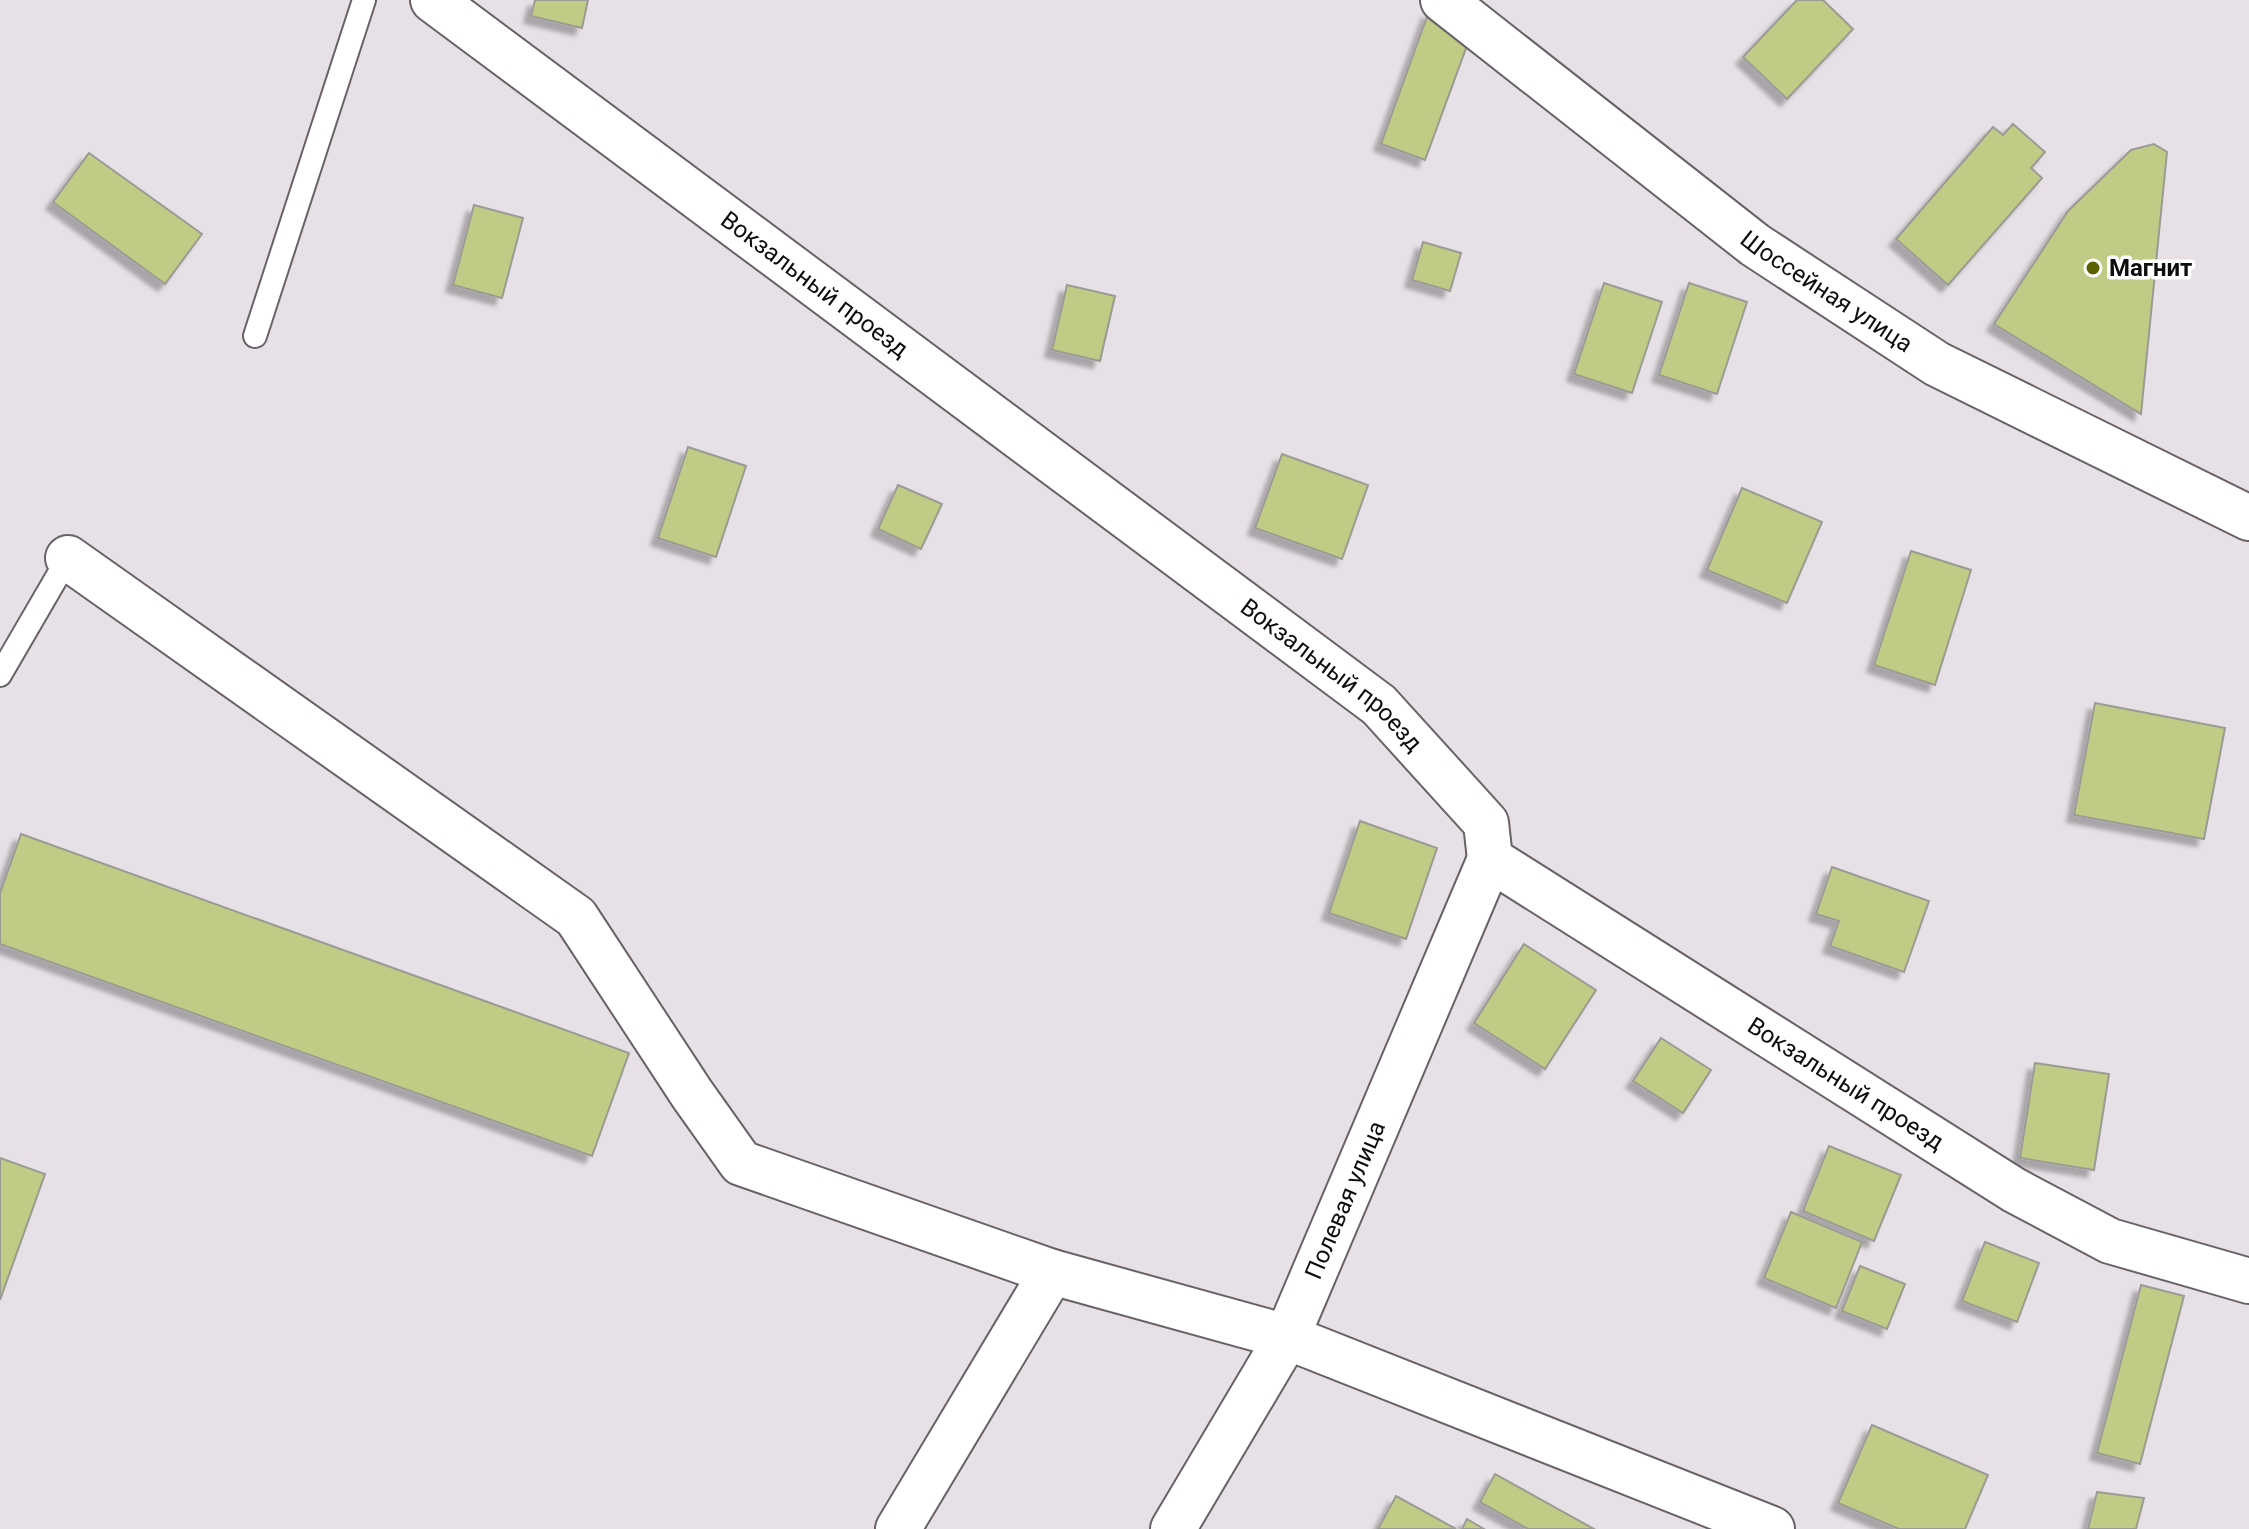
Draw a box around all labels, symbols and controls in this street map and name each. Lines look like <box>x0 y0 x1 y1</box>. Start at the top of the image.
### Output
street label: Вокзальный проезд <box>715 206 914 363</box>
street label: Шоссейная улица <box>1735 225 1918 358</box>
place label: Магнит <box>2109 254 2192 282</box>
marker: Магнит <box>2084 259 2102 277</box>
street label: Вокзальный проезд <box>1235 593 1428 757</box>
street label: Вокзальный проезд <box>1742 1011 1949 1156</box>
street label: Полевая улица <box>1299 1117 1391 1283</box>

